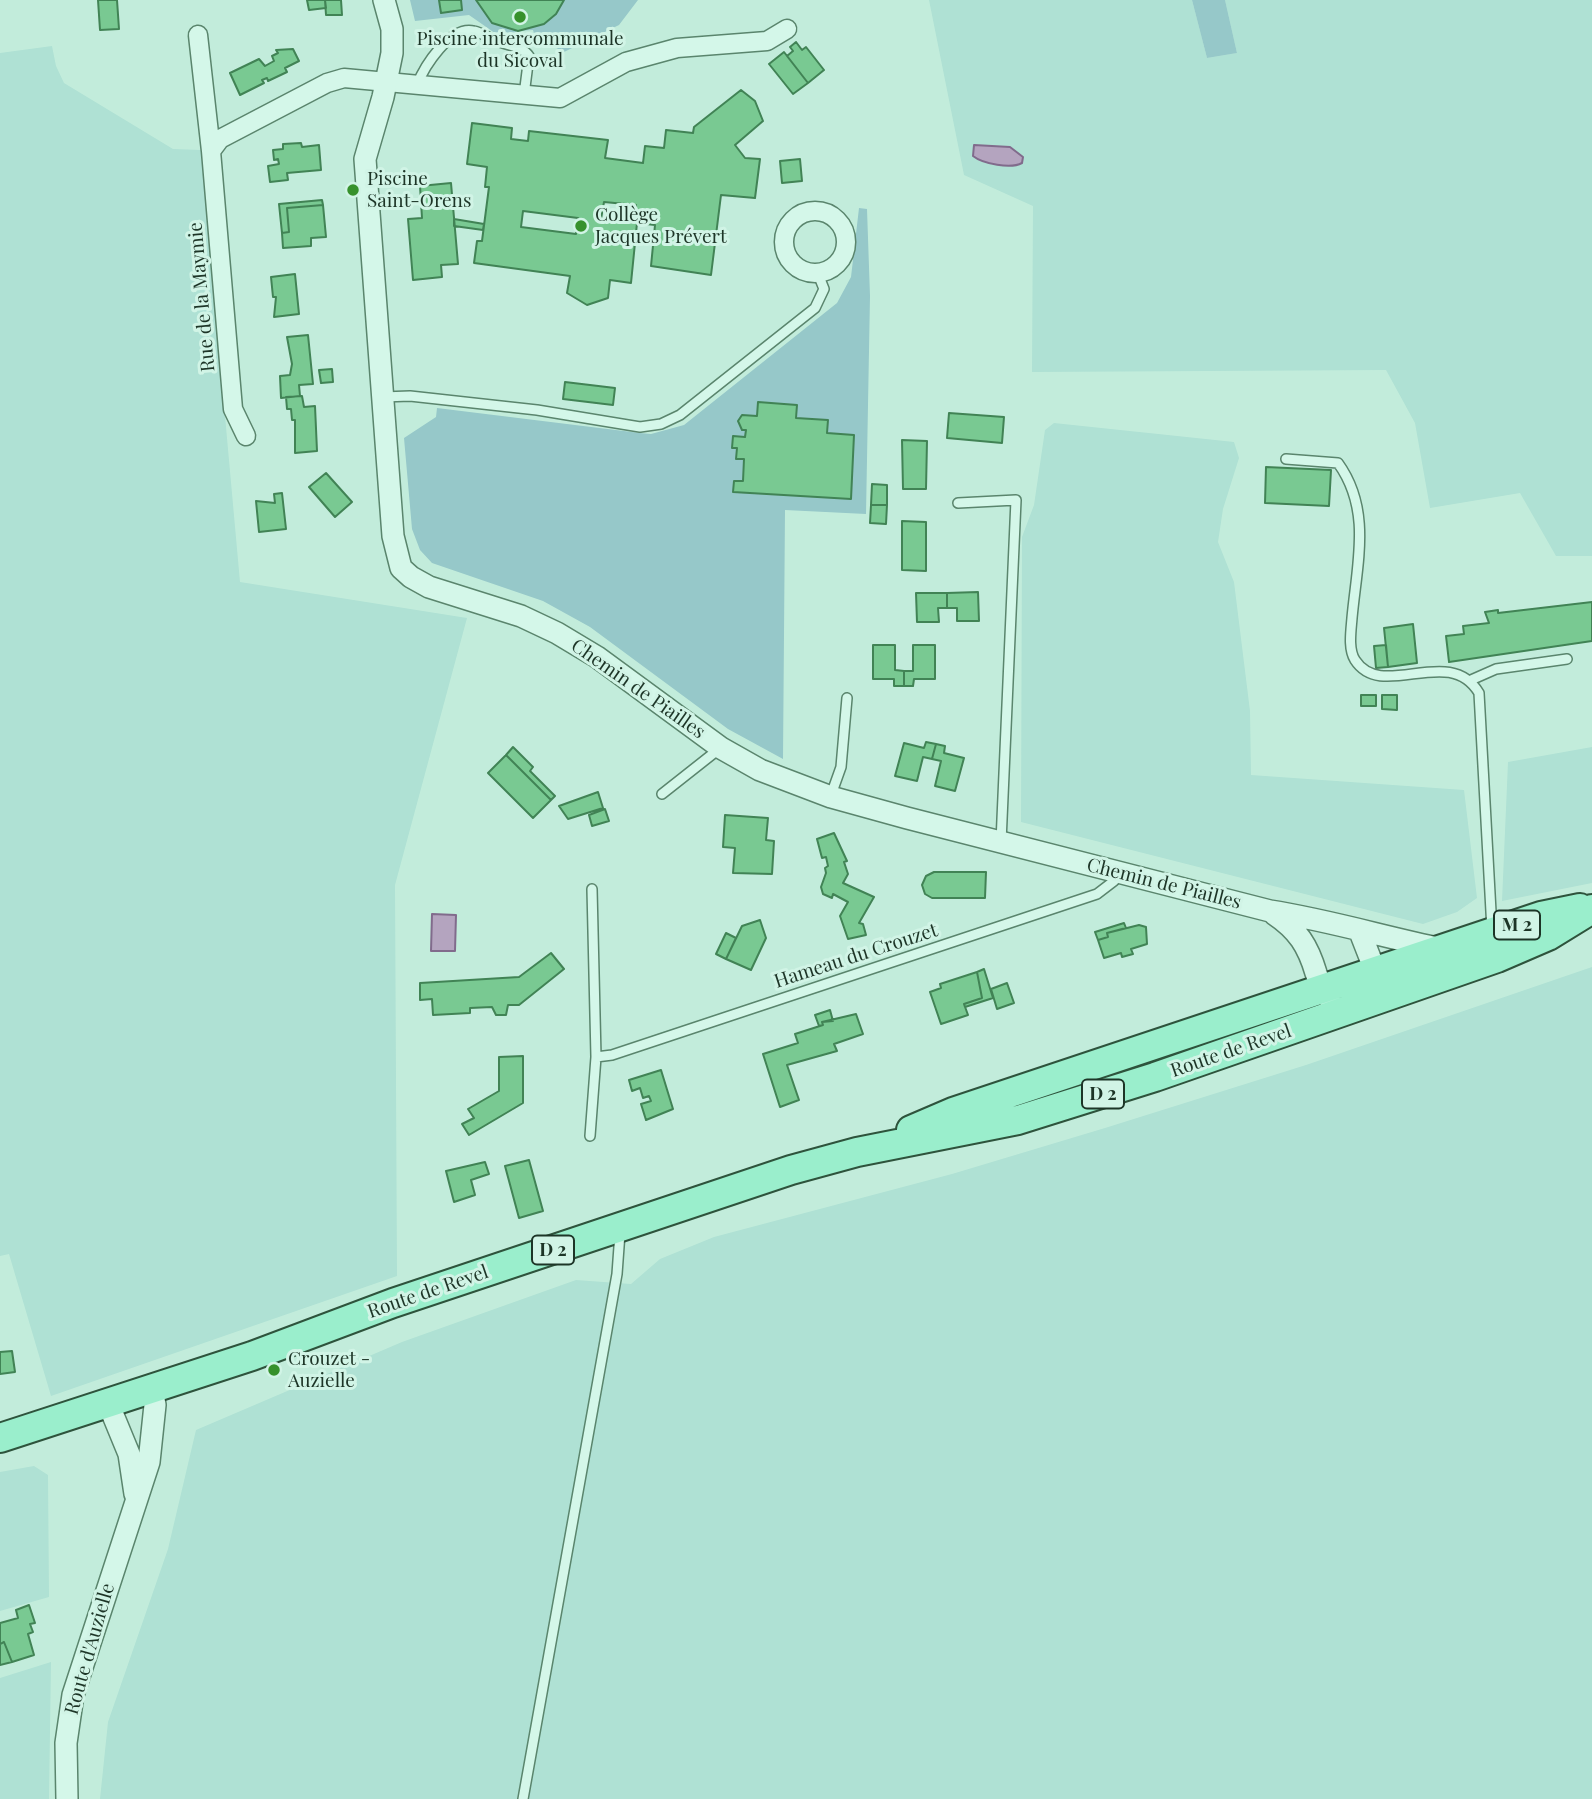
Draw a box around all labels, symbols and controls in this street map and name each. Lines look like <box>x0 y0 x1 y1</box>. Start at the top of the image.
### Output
marker: Piscine intercommunale du Sicoval <box>512 9 528 25</box>
place label: Piscine intercommunale du Sicoval <box>416 28 624 72</box>
place label: Piscine Saint-Orens <box>367 168 471 212</box>
marker: Piscine Saint-Orens <box>345 182 361 198</box>
place label: Collège Jacques Prévert <box>595 204 727 248</box>
marker: Collège Jacques Prévert <box>573 218 589 234</box>
street label: Rue de la Maymie <box>184 221 220 373</box>
street label: Chemin de Piailles <box>567 634 709 744</box>
street label: Chemin de Piailles <box>1084 854 1244 914</box>
road number: M 2 <box>1494 910 1540 940</box>
street label: Hameau du Crouzet <box>772 919 940 993</box>
street label: Route de Revel <box>1168 1020 1294 1082</box>
road number: D 2 <box>1082 1079 1124 1108</box>
road number: D 2 <box>532 1236 574 1265</box>
street label: Route de Revel <box>365 1261 491 1323</box>
place label: Crouzet - Auzielle <box>288 1348 370 1392</box>
marker: Crouzet - Auzielle <box>266 1362 282 1378</box>
street label: Route d'Auzielle <box>60 1581 120 1717</box>

